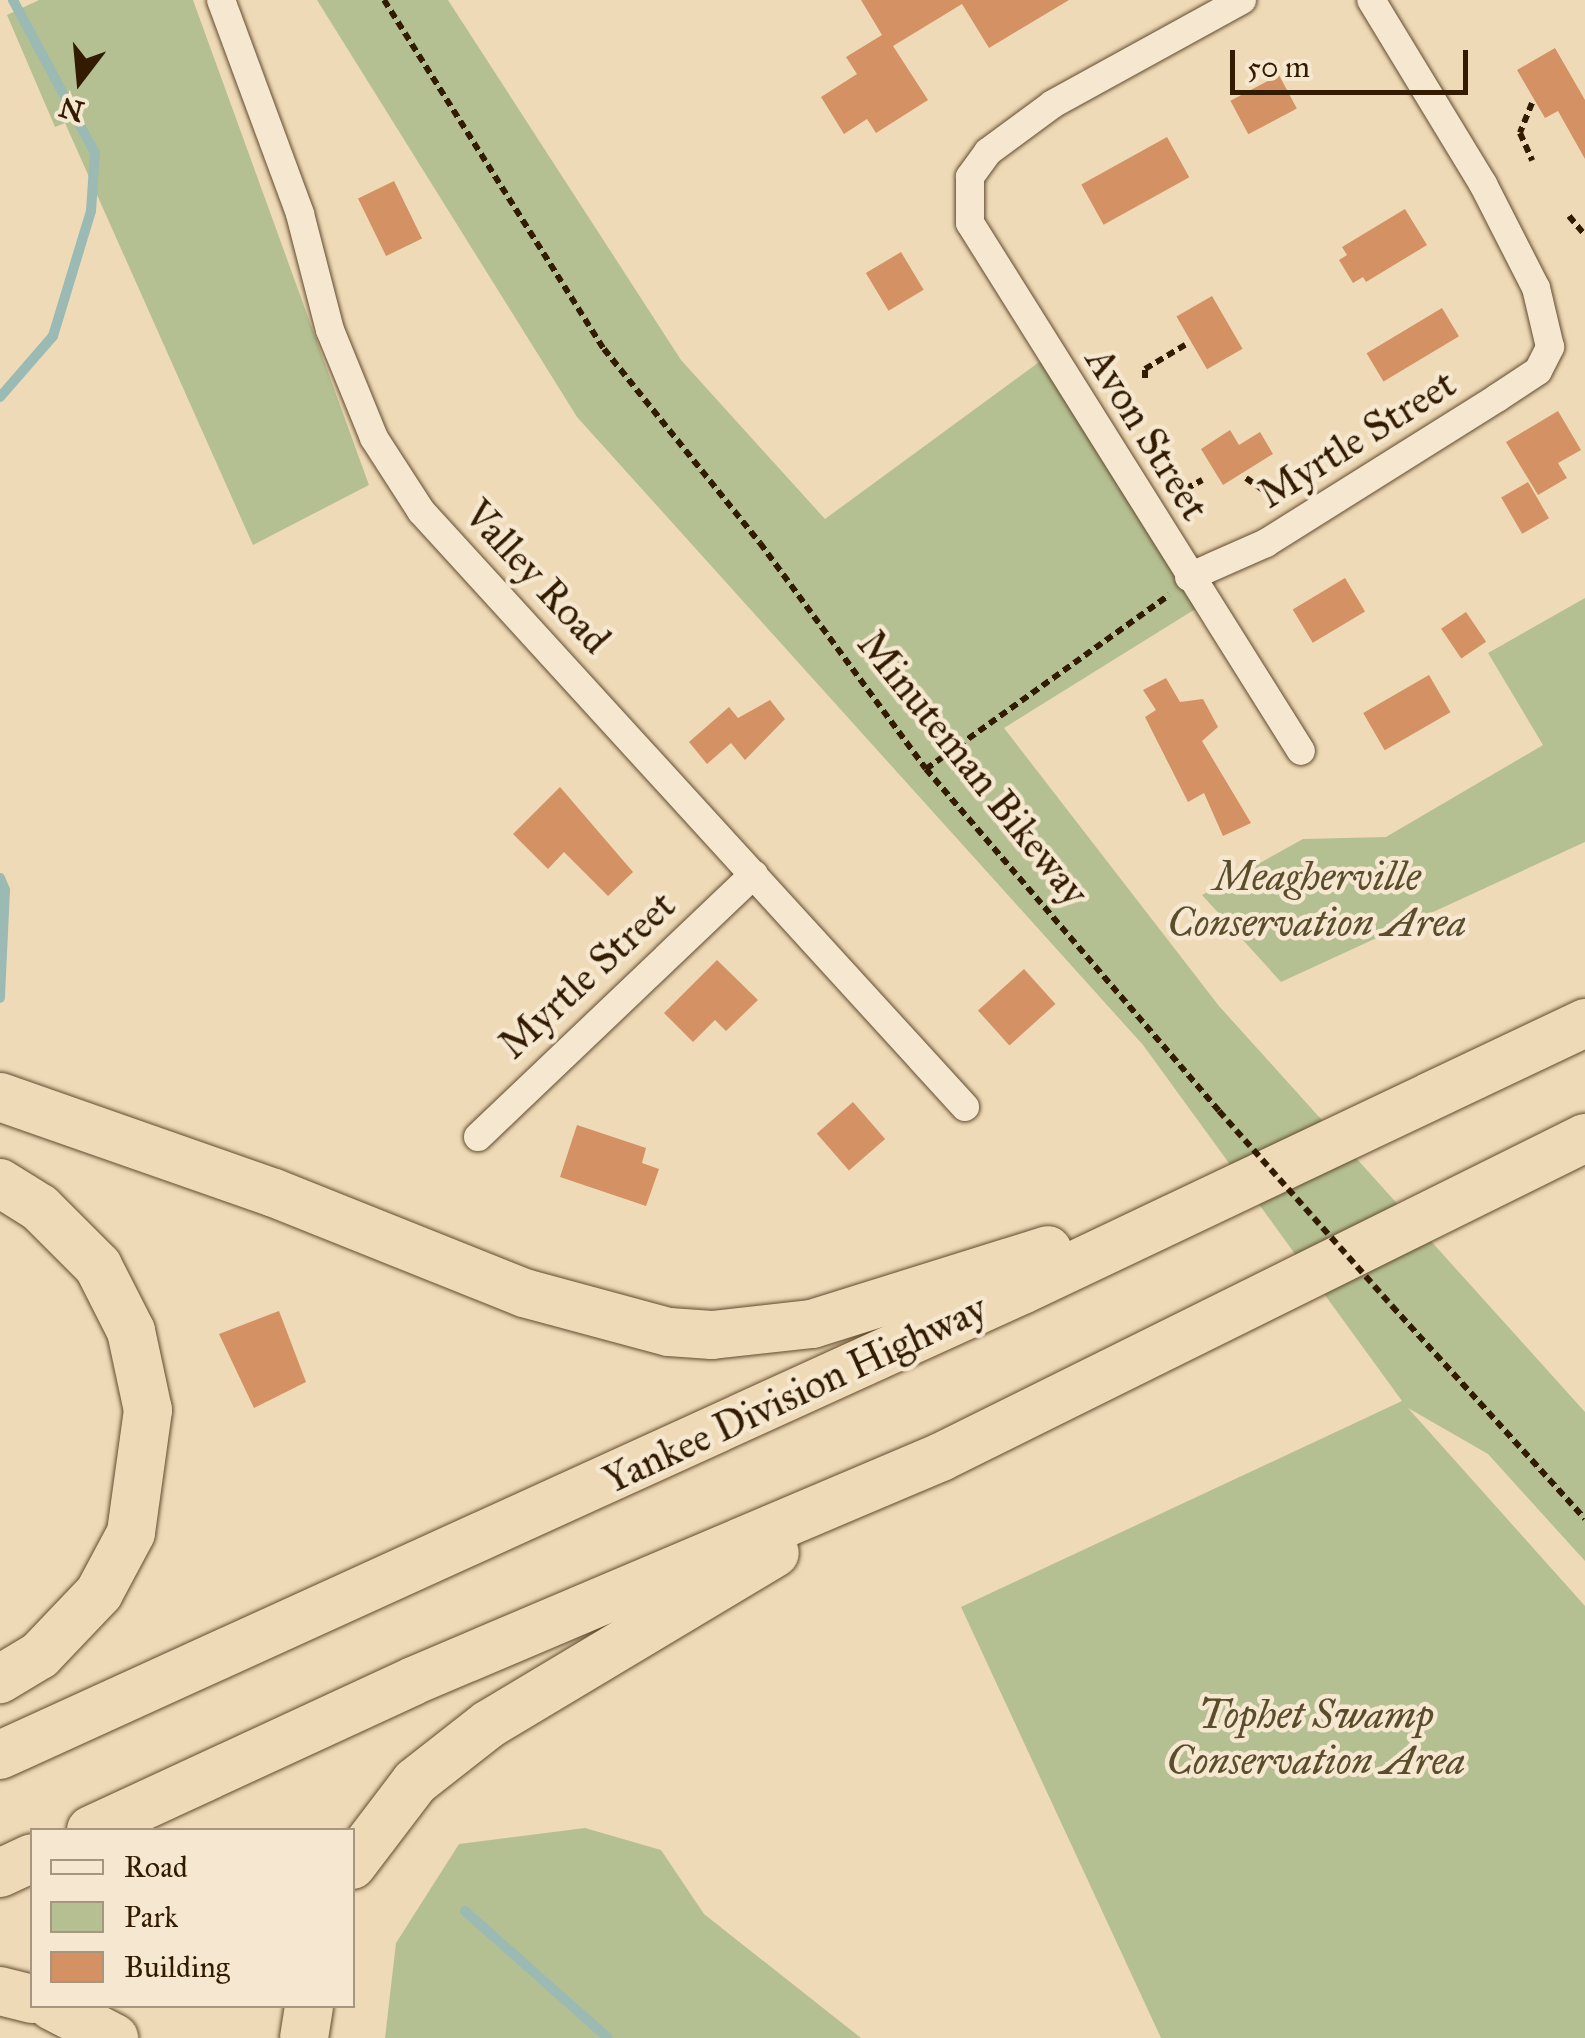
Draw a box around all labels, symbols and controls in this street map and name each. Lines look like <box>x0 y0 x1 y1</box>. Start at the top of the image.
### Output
north arrow <box>30 30 130 130</box>
scale bar <box>1235 30 1472 92</box>
text: 50 m <box>1247 49 1310 85</box>
text: N <box>55 89 88 129</box>
street label: Avon Street <box>1075 339 1219 529</box>
street label: Myrtle Street <box>1250 359 1464 519</box>
street label: Valley Road <box>454 490 620 664</box>
street label: Minuteman Bikeway <box>847 621 1099 915</box>
park label: Meagherville Conservation Area <box>1168 853 1466 947</box>
street label: Myrtle Street <box>489 881 685 1069</box>
street label: Yankee Division Highway <box>596 1284 994 1504</box>
park label: Tophet Swamp Conservation Area <box>1167 1691 1465 1785</box>
legend <box>30 1828 355 2008</box>
text: Road <box>124 1849 188 1885</box>
text: Park <box>124 1899 178 1935</box>
text: Building <box>124 1949 230 1985</box>

